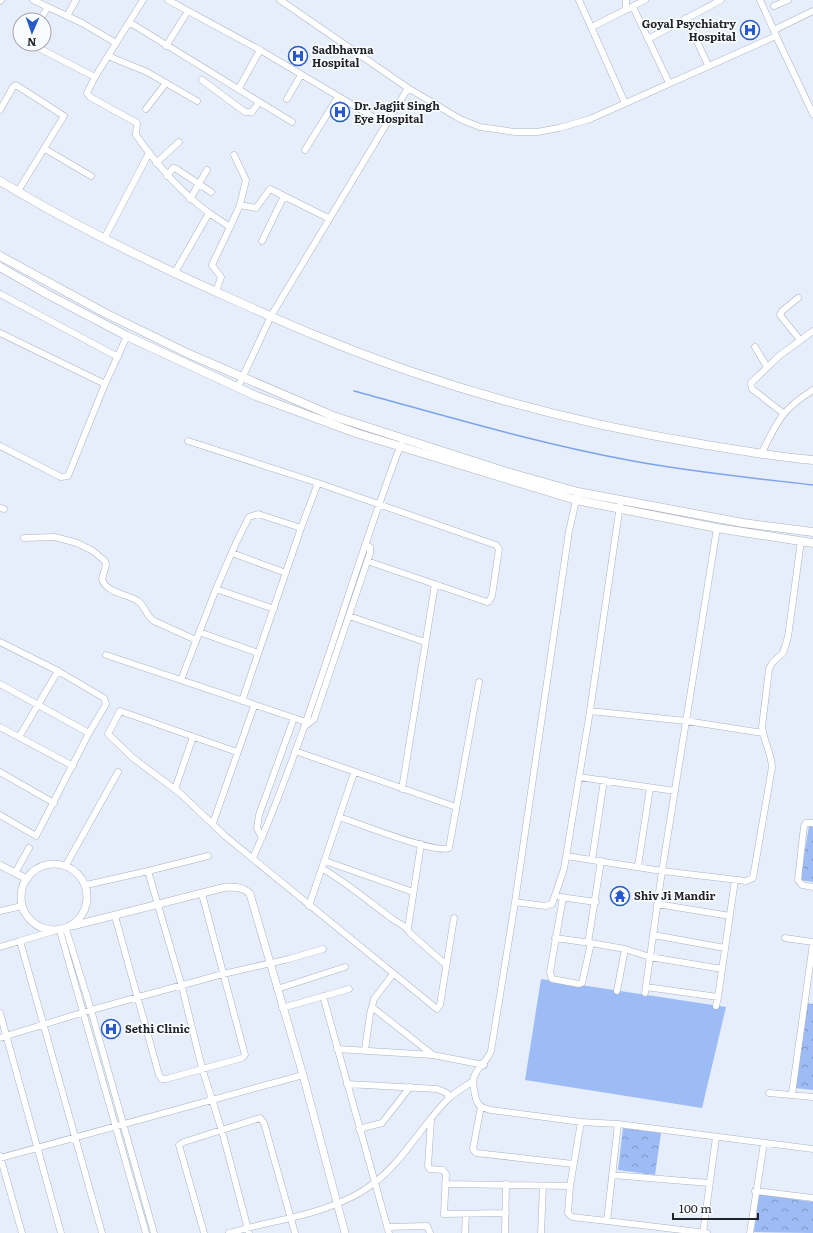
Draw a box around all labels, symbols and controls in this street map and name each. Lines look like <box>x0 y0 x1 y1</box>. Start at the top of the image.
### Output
north arrow <box>12 12 52 52</box>
place label: Goyal Psychiatry Hospital <box>642 15 736 44</box>
hospital icon: Goyal Psychiatry Hospital <box>739 19 761 41</box>
text: N <box>27 35 37 51</box>
place label: Sadbhavna Hospital <box>312 41 374 70</box>
hospital icon: Sadbhavna Hospital <box>287 45 309 67</box>
place label: Dr. Jagjit Singh Eye Hospital <box>354 97 440 126</box>
hospital icon: Dr. Jagjit Singh Eye Hospital <box>329 101 351 123</box>
temple icon: Shiv Ji Mandir <box>609 885 631 907</box>
place label: Shiv Ji Mandir <box>634 887 715 903</box>
hospital icon: Sethi Clinic <box>100 1018 122 1040</box>
place label: Sethi Clinic <box>125 1020 190 1036</box>
scale bar <box>673 1195 758 1221</box>
text: 100 m <box>679 1199 712 1217</box>

